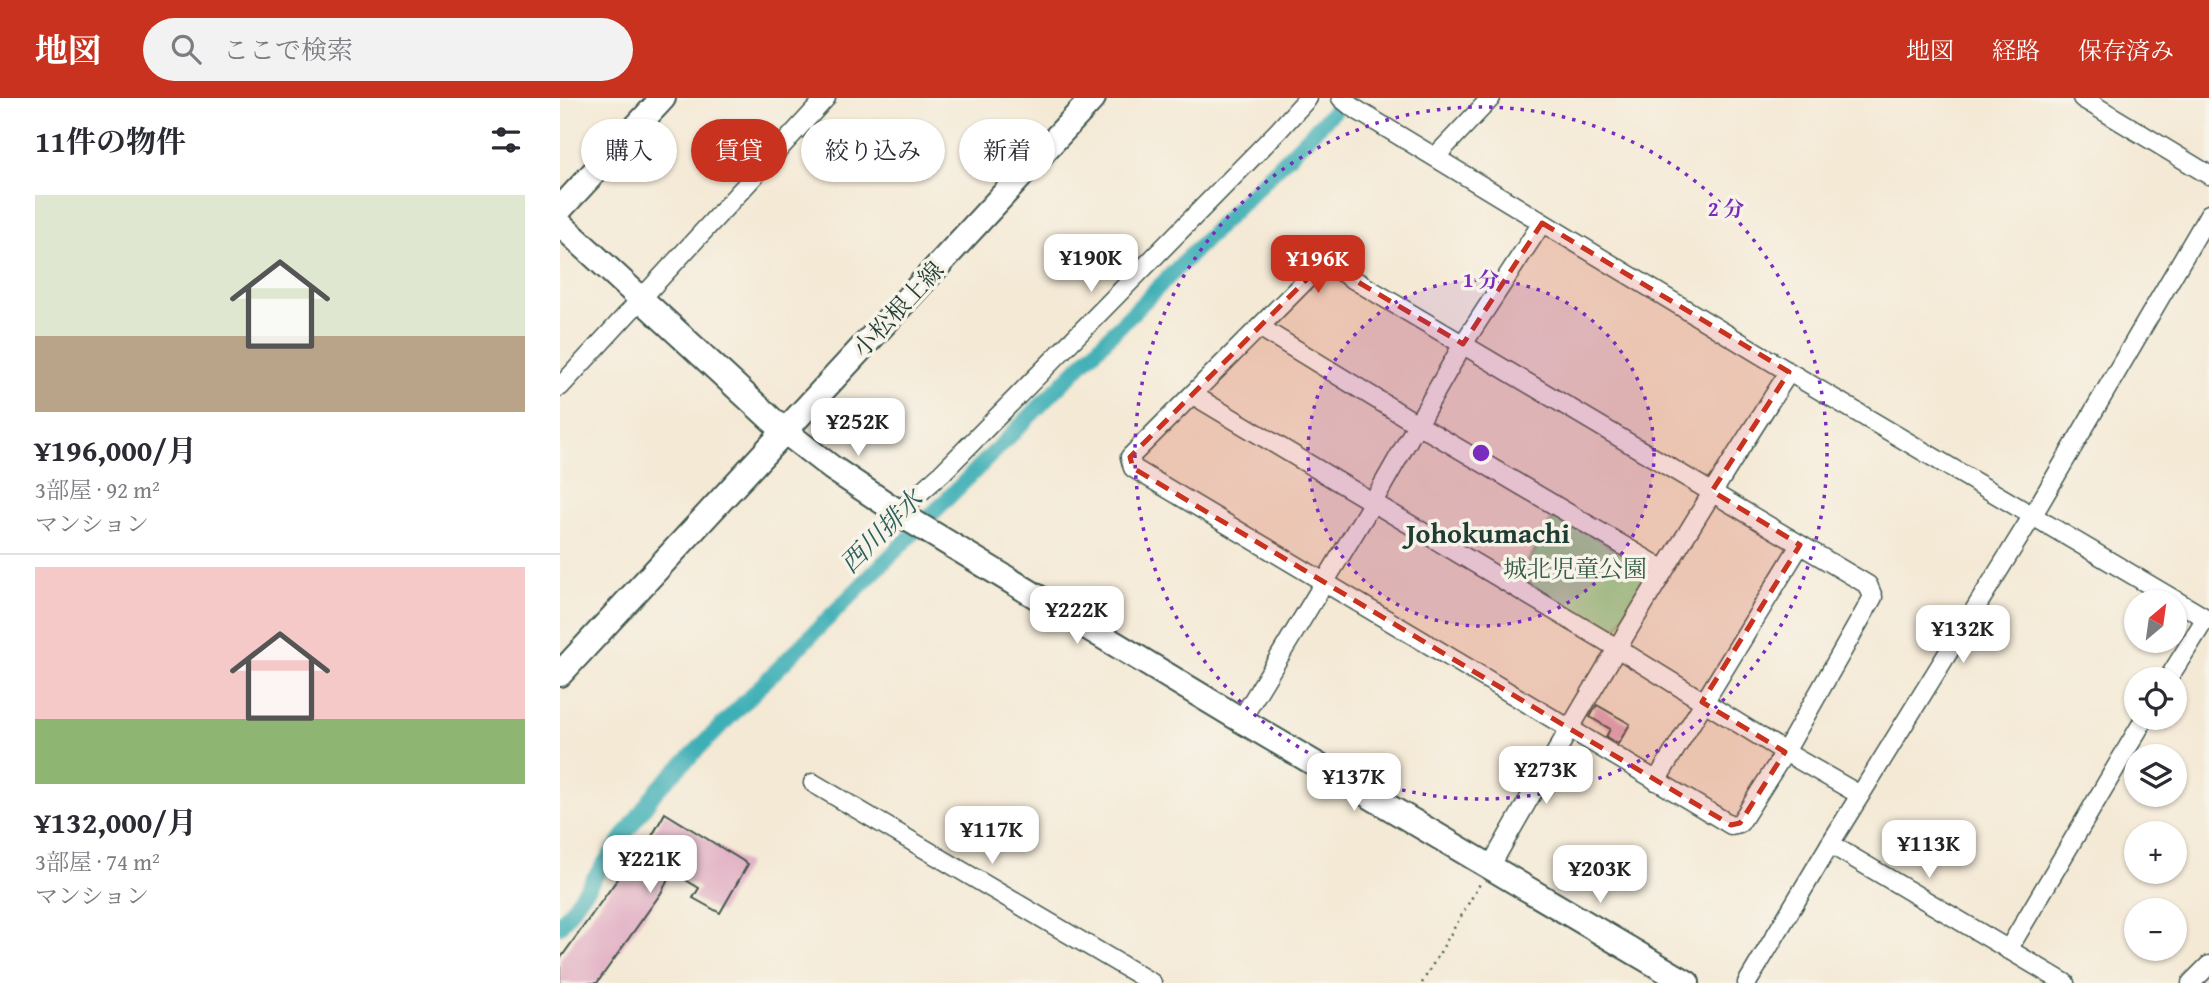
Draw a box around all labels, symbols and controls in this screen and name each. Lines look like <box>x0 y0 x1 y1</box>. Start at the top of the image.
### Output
search box <box>143 18 633 81</box>
text: 地図 <box>35 26 101 74</box>
icon: search <box>167 30 205 68</box>
text: ここで検索 <box>223 30 353 69</box>
text: 地図 <box>1906 33 1954 68</box>
text: 経路 <box>1992 33 2040 68</box>
text: 保存済み <box>2078 33 2174 68</box>
text: 11件の物件 <box>35 119 186 163</box>
chip: 購入 <box>581 119 677 182</box>
chip: 賃貸 <box>691 119 787 182</box>
chip: 絞り込み <box>801 119 945 182</box>
chip: 新着 <box>959 119 1055 182</box>
icon: filters <box>487 121 525 159</box>
text: 2 分 <box>1708 193 1744 224</box>
pin: ¥190K <box>1042 234 1140 294</box>
pin: ¥196K <box>1269 236 1367 295</box>
text: ¥190K <box>1060 240 1122 273</box>
icon: home <box>217 241 343 367</box>
text: ¥196K <box>1287 241 1349 274</box>
street label: 小松根上線 <box>844 253 952 365</box>
text: 1 分 <box>1463 264 1499 295</box>
pin: ¥252K <box>809 398 907 458</box>
text: ¥252K <box>827 404 889 437</box>
text: ¥196,000/月 <box>35 428 197 472</box>
centre of rings <box>1469 441 1493 465</box>
text: 3部屋 · 92 m² <box>35 473 160 506</box>
water label: 西川排水 <box>830 478 934 582</box>
text: マンション <box>35 507 149 540</box>
district label: Johokumachi <box>1402 512 1570 553</box>
park label: 城北児童公園 <box>1503 551 1647 586</box>
pin: ¥222K <box>1028 587 1126 646</box>
north arrow <box>2124 590 2188 653</box>
map controls <box>2124 590 2187 961</box>
text: ¥222K <box>1046 592 1108 625</box>
pin: ¥132K <box>1914 606 2012 665</box>
text: ¥132K <box>1932 611 1994 644</box>
icon: home <box>217 613 343 739</box>
button: locate <box>2124 667 2187 730</box>
button: layers <box>2124 744 2187 807</box>
pin: ¥273K <box>1497 746 1595 806</box>
text: ¥273K <box>1515 752 1577 785</box>
pin: ¥137K <box>1305 754 1403 813</box>
text: ¥137K <box>1323 759 1385 792</box>
text: ¥132,000/月 <box>35 800 197 844</box>
pin: ¥117K <box>943 806 1041 866</box>
text: ¥117K <box>961 812 1023 845</box>
pin: ¥113K <box>1880 820 1978 880</box>
button: + <box>2124 821 2187 884</box>
text: ¥113K <box>1898 826 1960 859</box>
pin: ¥221K <box>601 836 699 895</box>
text: ¥221K <box>619 841 681 874</box>
text: 3部屋 · 74 m² <box>35 845 160 878</box>
pin: ¥203K <box>1551 846 1649 905</box>
text: ¥203K <box>1569 851 1631 884</box>
text: マンション <box>35 879 149 912</box>
button: − <box>2124 898 2187 961</box>

